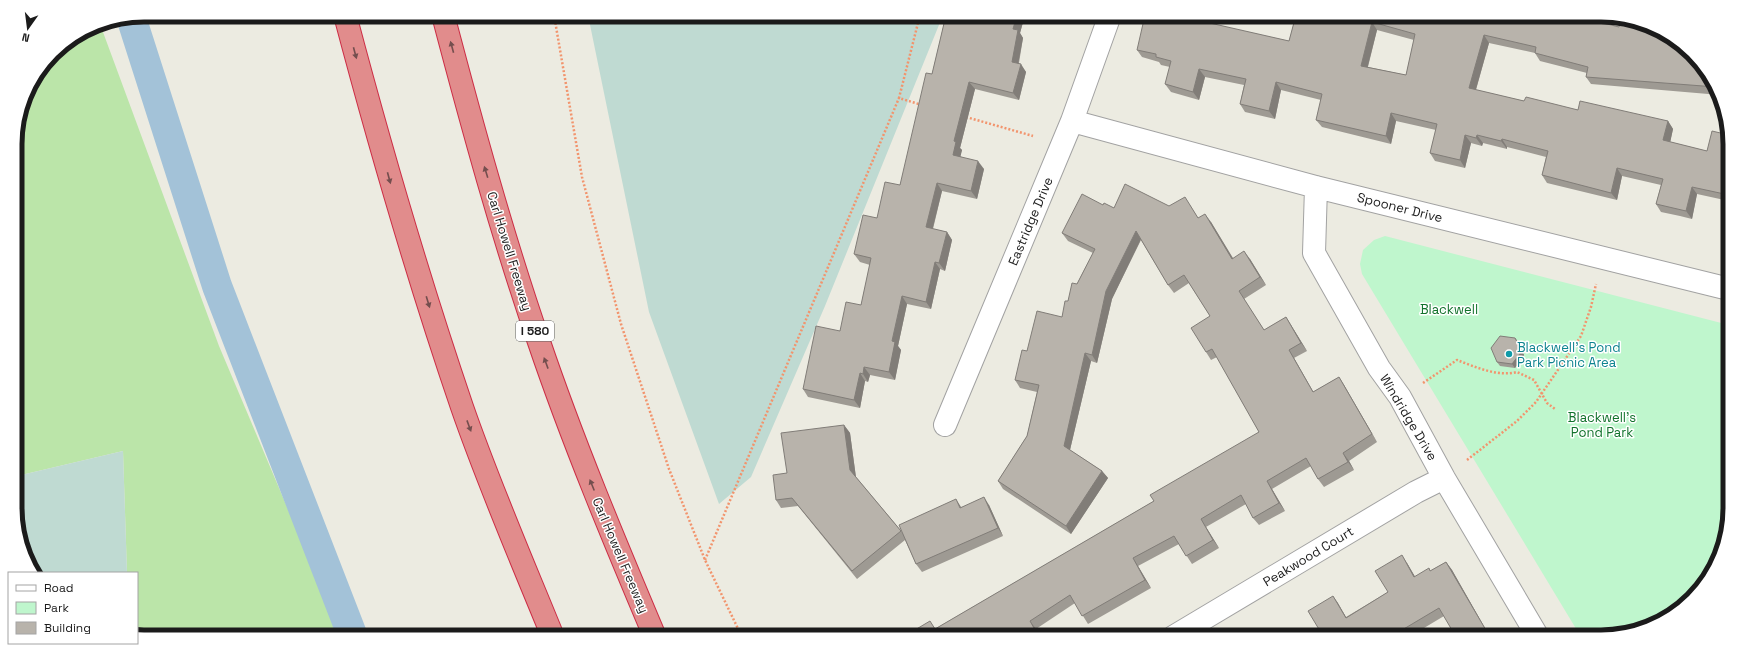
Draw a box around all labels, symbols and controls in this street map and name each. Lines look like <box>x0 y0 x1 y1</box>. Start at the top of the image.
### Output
north arrow <box>8 8 48 48</box>
text: N <box>20 30 31 45</box>
one-way arrow <box>448 41 454 53</box>
one-way arrow <box>352 47 358 59</box>
one-way arrow <box>483 166 489 178</box>
one-way arrow <box>387 172 393 184</box>
street label: Eastridge Drive <box>1004 174 1057 268</box>
street label: Carl Howell Freeway <box>483 189 536 313</box>
street label: Spooner Drive <box>1355 189 1444 226</box>
one-way arrow <box>425 297 431 309</box>
park label: Blackwell <box>1420 301 1478 318</box>
road number: I 580 <box>516 321 554 341</box>
place label: Blackwell's Pond Park Picnic Area <box>1517 339 1621 371</box>
marker: Blackwell's Pond Park Picnic Area <box>1504 349 1514 359</box>
one-way arrow <box>543 356 549 368</box>
street label: Windridge Drive <box>1376 371 1441 464</box>
park label: Blackwell's Pond Park <box>1568 409 1636 441</box>
one-way arrow <box>466 420 472 432</box>
one-way arrow <box>588 478 594 490</box>
street label: Carl Howell Freeway <box>589 495 653 616</box>
street label: Peakwood Court <box>1260 523 1357 590</box>
legend <box>8 572 138 644</box>
text: Road <box>44 580 73 596</box>
text: Park <box>44 600 69 616</box>
text: Building <box>44 620 91 636</box>

